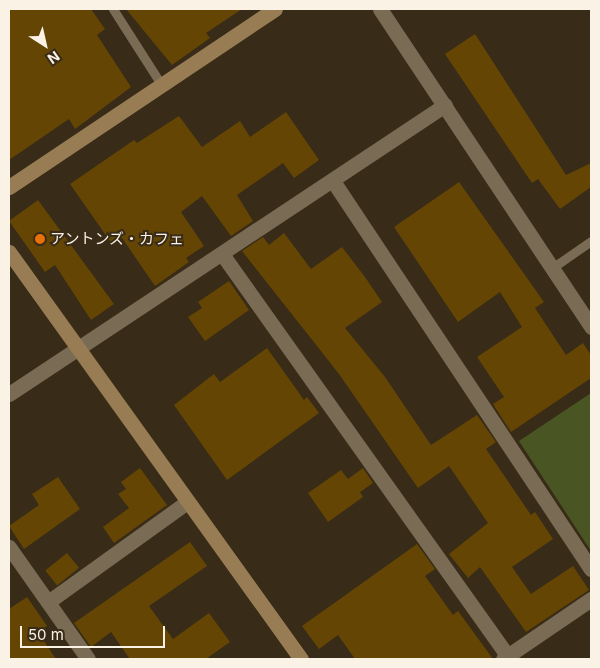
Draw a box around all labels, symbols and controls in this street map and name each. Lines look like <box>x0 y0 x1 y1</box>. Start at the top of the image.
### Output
north arrow <box>20 20 70 70</box>
text: N <box>45 48 63 68</box>
place label: アントンズ・カフェ <box>50 230 185 248</box>
marker: アントンズ・カフェ <box>34 233 46 245</box>
scale bar <box>22 616 168 648</box>
text: 50 m <box>28 625 64 644</box>

